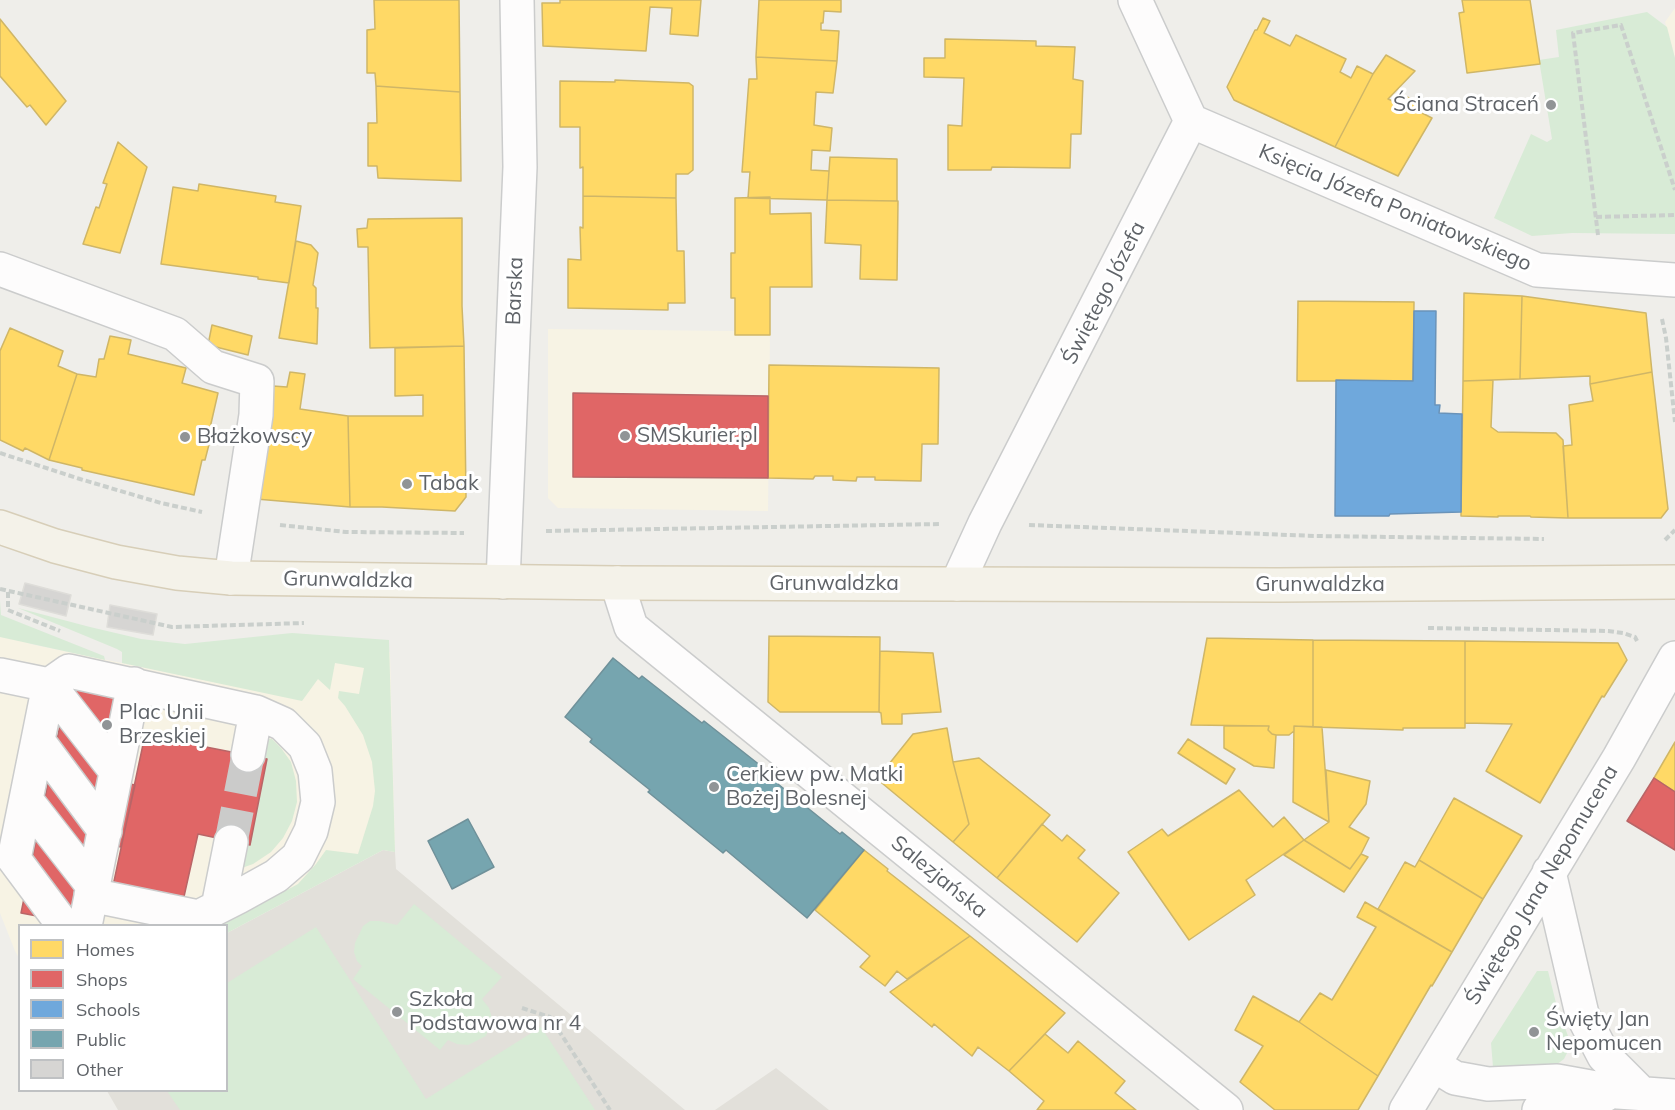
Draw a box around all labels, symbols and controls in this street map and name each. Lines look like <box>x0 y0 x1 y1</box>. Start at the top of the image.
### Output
place label: Ściana Straceń <box>1393 92 1539 118</box>
marker: Ściana Straceń <box>1544 98 1558 112</box>
street label: Księcia Józefa Poniatowskiego <box>1255 139 1535 277</box>
street label: Świętego Józefa <box>1057 217 1151 369</box>
street label: Barska <box>501 257 529 325</box>
place label: SMSkurier.pl <box>637 423 758 449</box>
place label: Błażkowscy <box>197 424 312 450</box>
marker: SMSkurier.pl <box>618 429 632 443</box>
marker: Błażkowscy <box>178 430 192 444</box>
place label: Tabak <box>419 471 479 497</box>
marker: Tabak <box>400 477 414 491</box>
street label: Grunwaldzka <box>283 566 413 594</box>
street label: Grunwaldzka <box>769 571 899 597</box>
street label: Grunwaldzka <box>1255 572 1385 598</box>
place label: Plac Unii Brzeskiej <box>119 700 206 750</box>
marker: Plac Unii Brzeskiej <box>100 718 114 732</box>
street label: Świętego Jana Nepomucena <box>1460 761 1624 1009</box>
place label: Cerkiew pw. Matki Bożej Bolesnej <box>726 762 903 812</box>
marker: Cerkiew pw. Matki Bożej Bolesnej <box>707 780 721 794</box>
street label: Salezjańska <box>886 831 992 923</box>
legend <box>18 924 228 1092</box>
text: Homes <box>76 938 135 961</box>
text: Shops <box>76 968 128 991</box>
place label: Szkoła Podstawowa nr 4 <box>409 987 581 1037</box>
text: Schools <box>76 998 140 1021</box>
marker: Szkoła Podstawowa nr 4 <box>390 1005 404 1019</box>
place label: Święty Jan Nepomucen <box>1546 1007 1662 1057</box>
marker: Święty Jan Nepomucen <box>1527 1025 1541 1039</box>
text: Public <box>76 1028 126 1051</box>
text: Other <box>76 1058 123 1081</box>

